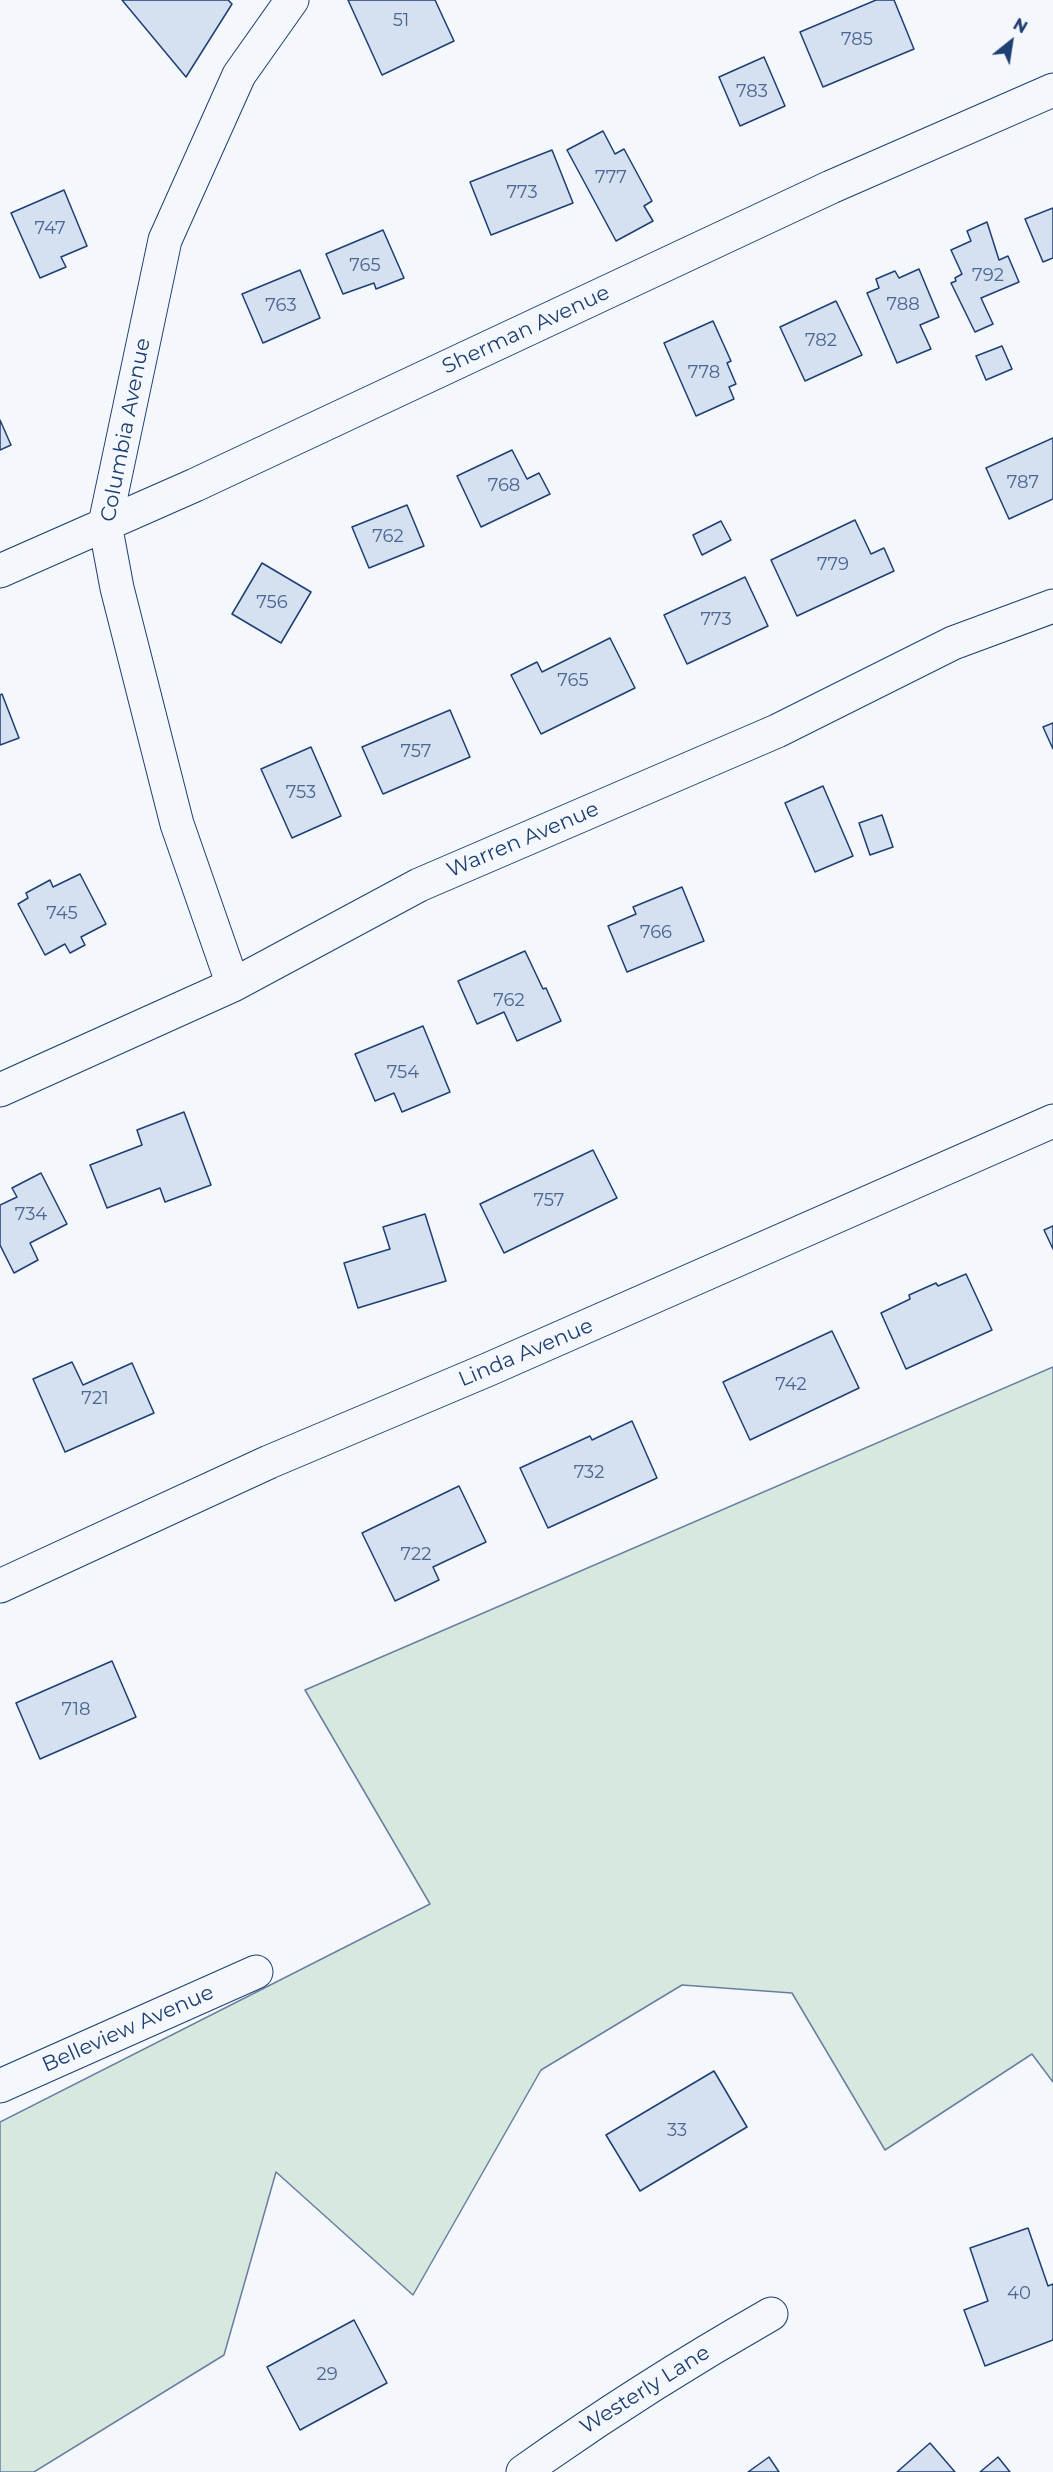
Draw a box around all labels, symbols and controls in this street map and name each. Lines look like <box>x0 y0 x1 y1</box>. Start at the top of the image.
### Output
house number: 51 <box>393 10 409 32</box>
north arrow <box>981 12 1041 72</box>
text: N <box>1010 15 1031 37</box>
house number: 785 <box>841 29 873 51</box>
house number: 783 <box>736 81 768 103</box>
house number: 777 <box>595 167 627 189</box>
house number: 773 <box>506 182 538 204</box>
house number: 747 <box>34 218 66 240</box>
house number: 765 <box>349 255 381 277</box>
house number: 792 <box>972 265 1004 287</box>
street label: Sherman Avenue <box>438 280 614 380</box>
house number: 788 <box>886 294 920 316</box>
house number: 763 <box>265 295 297 317</box>
house number: 782 <box>805 330 837 352</box>
street label: Columbia Avenue <box>96 336 156 524</box>
house number: 778 <box>688 362 720 384</box>
house number: 787 <box>1007 472 1039 494</box>
house number: 768 <box>488 475 520 497</box>
house number: 762 <box>372 526 404 548</box>
house number: 779 <box>817 554 849 576</box>
house number: 756 <box>256 592 288 614</box>
house number: 773 <box>700 609 732 631</box>
house number: 765 <box>557 670 589 692</box>
house number: 757 <box>401 741 431 763</box>
house number: 753 <box>286 782 316 804</box>
street label: Warren Avenue <box>443 797 603 883</box>
house number: 745 <box>46 903 78 925</box>
house number: 766 <box>640 922 672 944</box>
house number: 762 <box>493 990 525 1012</box>
house number: 754 <box>387 1062 419 1084</box>
house number: 757 <box>534 1190 564 1212</box>
house number: 734 <box>15 1204 47 1226</box>
street label: Linda Avenue <box>455 1313 597 1393</box>
house number: 742 <box>775 1374 807 1396</box>
house number: 721 <box>81 1388 109 1410</box>
house number: 732 <box>574 1462 604 1484</box>
house number: 722 <box>400 1544 432 1566</box>
house number: 718 <box>62 1699 90 1721</box>
street label: Belleview Avenue <box>38 1980 218 2078</box>
house number: 33 <box>667 2120 687 2142</box>
house number: 40 <box>1007 2283 1031 2305</box>
street label: Westerly Lane <box>575 2340 715 2440</box>
house number: 29 <box>316 2364 338 2386</box>

